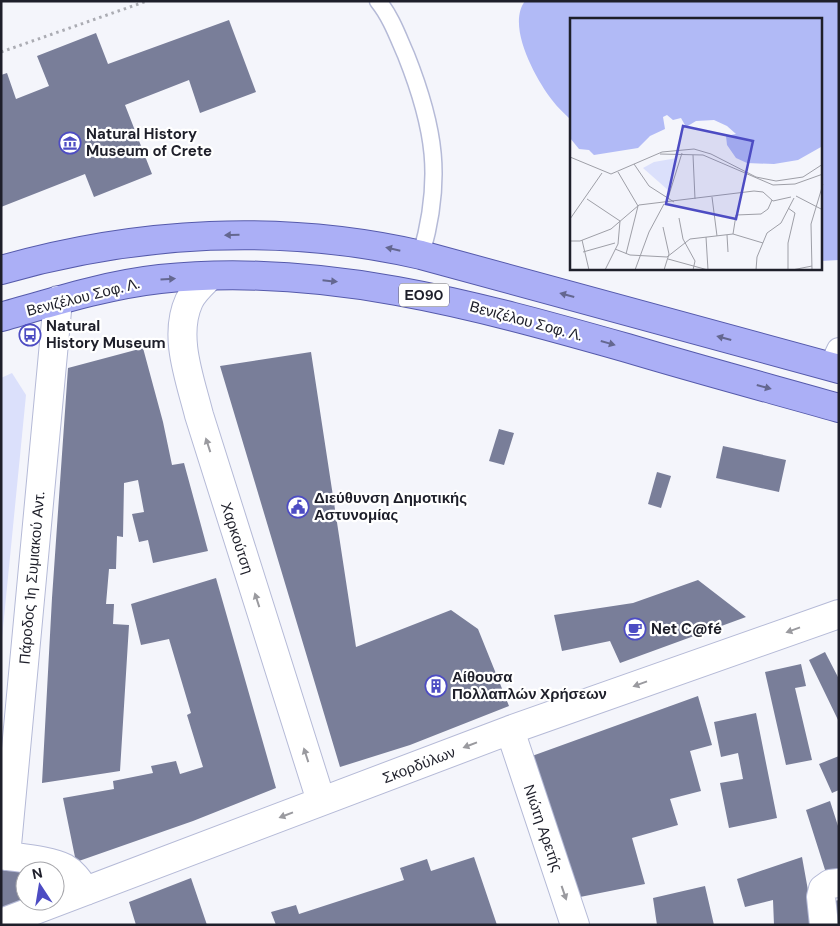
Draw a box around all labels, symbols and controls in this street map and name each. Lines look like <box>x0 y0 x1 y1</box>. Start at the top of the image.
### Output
inset map <box>570 18 822 270</box>
place label: Natural History Museum of Crete <box>86 124 212 161</box>
museum icon: Natural History Museum of Crete <box>58 131 82 155</box>
one-way arrow <box>223 232 239 240</box>
one-way arrow <box>386 245 401 253</box>
street label: Βενιζέλου Σοφ. Λ. <box>24 273 142 321</box>
one-way arrow <box>160 274 176 282</box>
one-way arrow <box>322 277 338 285</box>
road number: ΕΟ90 <box>399 284 449 306</box>
one-way arrow <box>560 291 575 299</box>
street label: Βενιζέλου Σοφ. Λ. <box>467 296 585 346</box>
place label: Natural History Museum <box>46 316 166 353</box>
bus stop icon: Natural History Museum <box>18 323 42 347</box>
one-way arrow <box>717 333 732 341</box>
one-way arrow <box>600 339 615 347</box>
one-way arrow <box>757 383 772 391</box>
one-way arrow <box>204 437 212 452</box>
place label: Διεύθυνση Δημοτικής Αστυνομίας <box>314 488 467 525</box>
street label: Πάροδος 1η Συμιακού Αντ. <box>14 491 50 665</box>
public building icon: Διεύθυνση Δημοτικής Αστυνομίας <box>286 495 310 519</box>
street label: Χαρκούτση <box>216 500 258 576</box>
one-way arrow <box>253 592 261 607</box>
cafe icon: Net C@fé <box>623 617 647 641</box>
place label: Net C@fé <box>651 619 722 639</box>
one-way arrow <box>785 626 800 634</box>
place label: Αίθουσα Πολλαπλών Χρήσεων <box>452 667 607 704</box>
building icon: Αίθουσα Πολλαπλών Χρήσεων <box>424 674 448 698</box>
one-way arrow <box>632 681 647 688</box>
street label: Σκορδύλων <box>380 742 458 788</box>
one-way arrow <box>463 742 478 749</box>
one-way arrow <box>302 747 310 762</box>
street label: Νιώτη Αρετής <box>519 782 567 874</box>
one-way arrow <box>278 812 293 819</box>
north arrow <box>15 861 65 911</box>
text: N <box>30 863 44 883</box>
one-way arrow <box>561 885 569 900</box>

